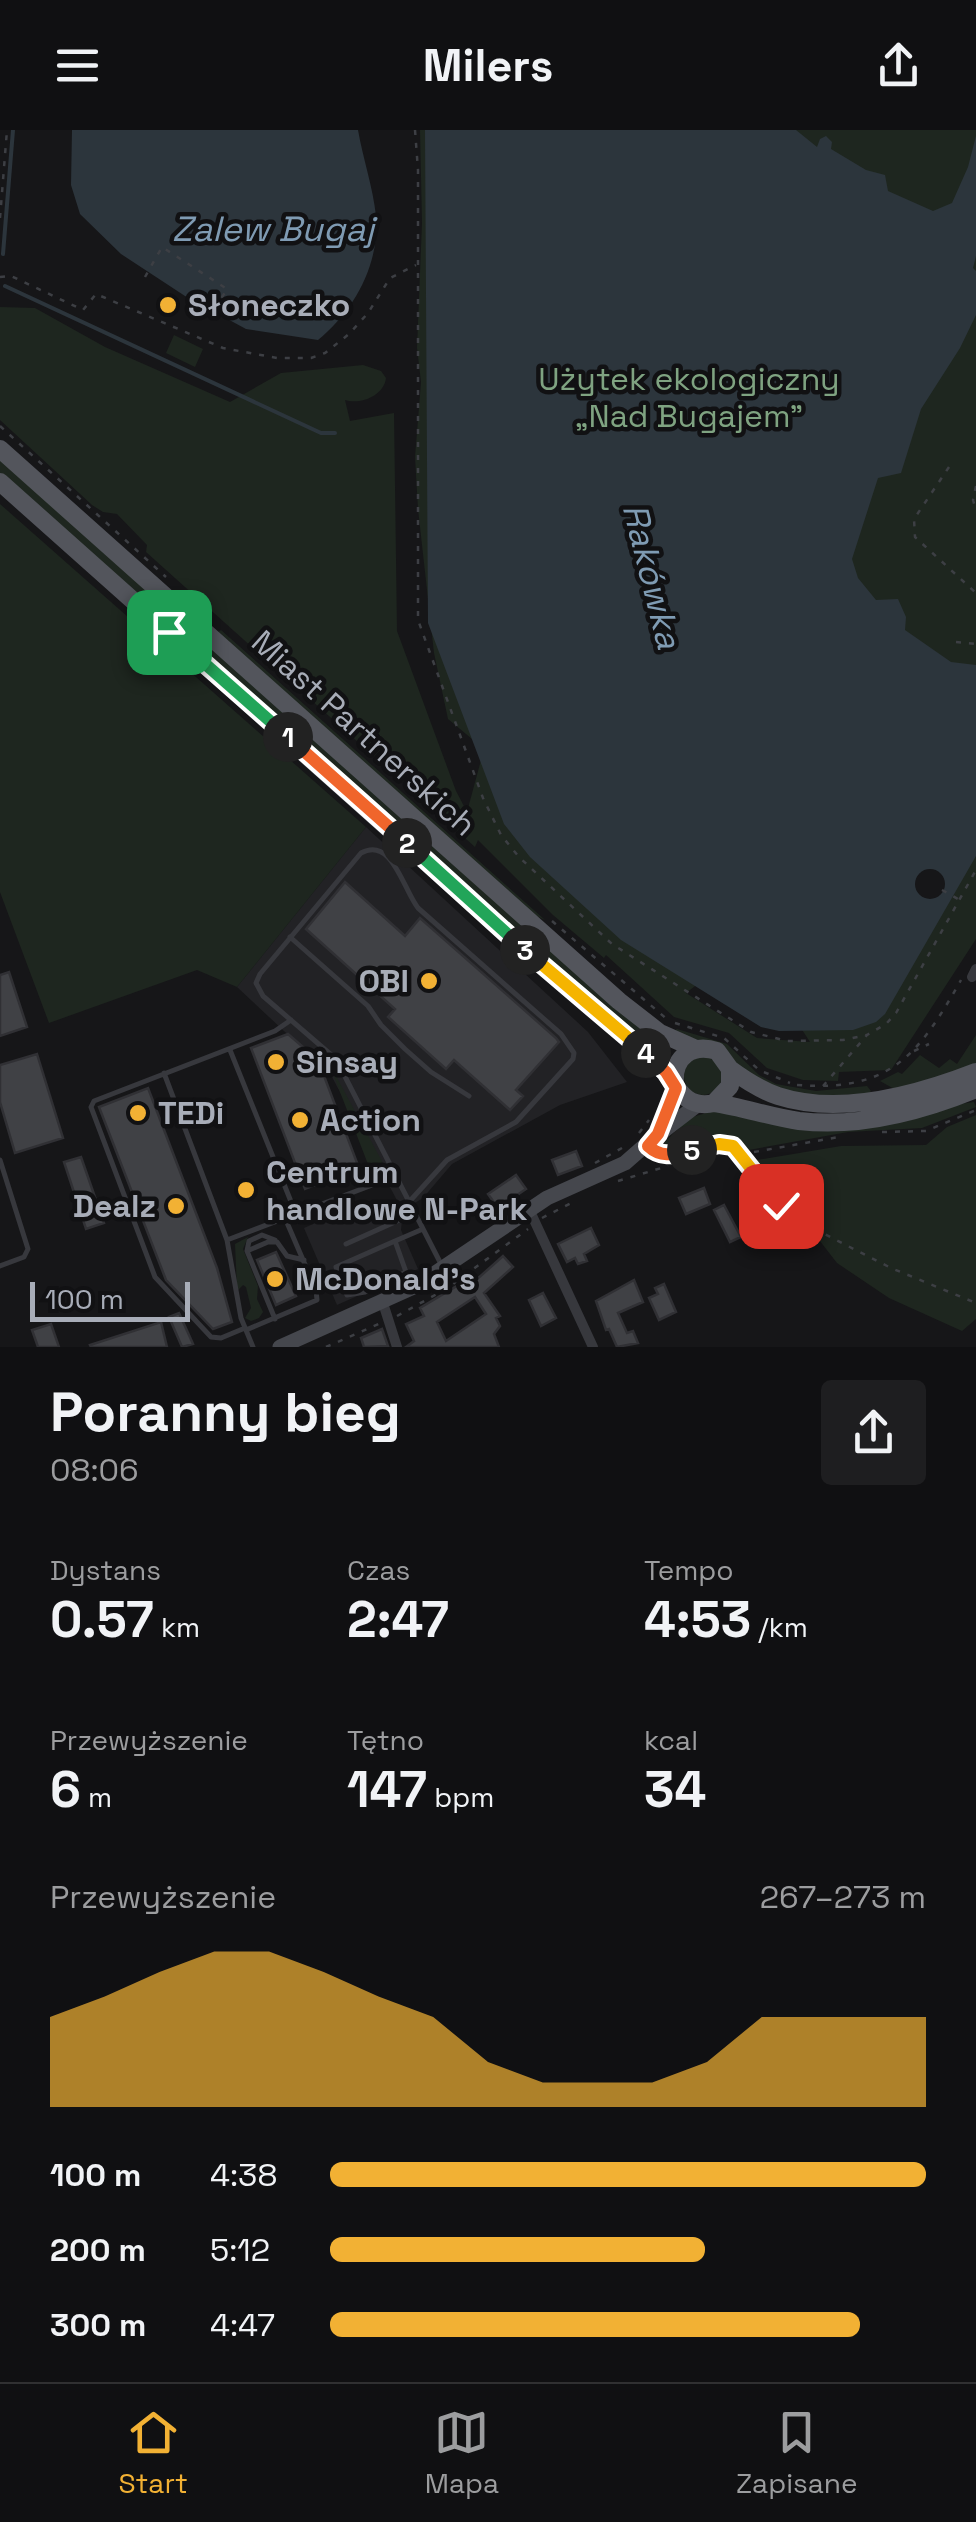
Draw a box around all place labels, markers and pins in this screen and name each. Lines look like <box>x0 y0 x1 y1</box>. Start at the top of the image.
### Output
place label: Słoneczko <box>188 285 350 325</box>
marker: Słoneczko <box>157 294 179 316</box>
pin <box>127 590 212 675</box>
pin: 1 <box>263 712 313 762</box>
pin: 2 <box>382 818 432 868</box>
pin: 3 <box>500 925 550 975</box>
place label: OBI <box>358 961 409 1001</box>
marker: OBI <box>418 970 440 992</box>
pin: 4 <box>621 1028 671 1078</box>
place label: Sinsay <box>296 1042 398 1082</box>
marker: Sinsay <box>265 1051 287 1073</box>
place label: TEDi <box>158 1093 224 1133</box>
place label: Action <box>320 1100 421 1140</box>
marker: TEDi <box>127 1102 149 1124</box>
marker: Action <box>289 1109 311 1131</box>
pin: 5 <box>667 1125 717 1175</box>
place label: Centrum handlowe N-Park <box>266 1152 527 1229</box>
pin <box>739 1164 824 1249</box>
marker: Centrum handlowe N-Park <box>235 1179 257 1201</box>
place label: Dealz <box>73 1186 156 1226</box>
marker: Dealz <box>165 1195 187 1217</box>
place label: McDonald's <box>295 1259 476 1299</box>
marker: McDonald's <box>264 1268 286 1290</box>

